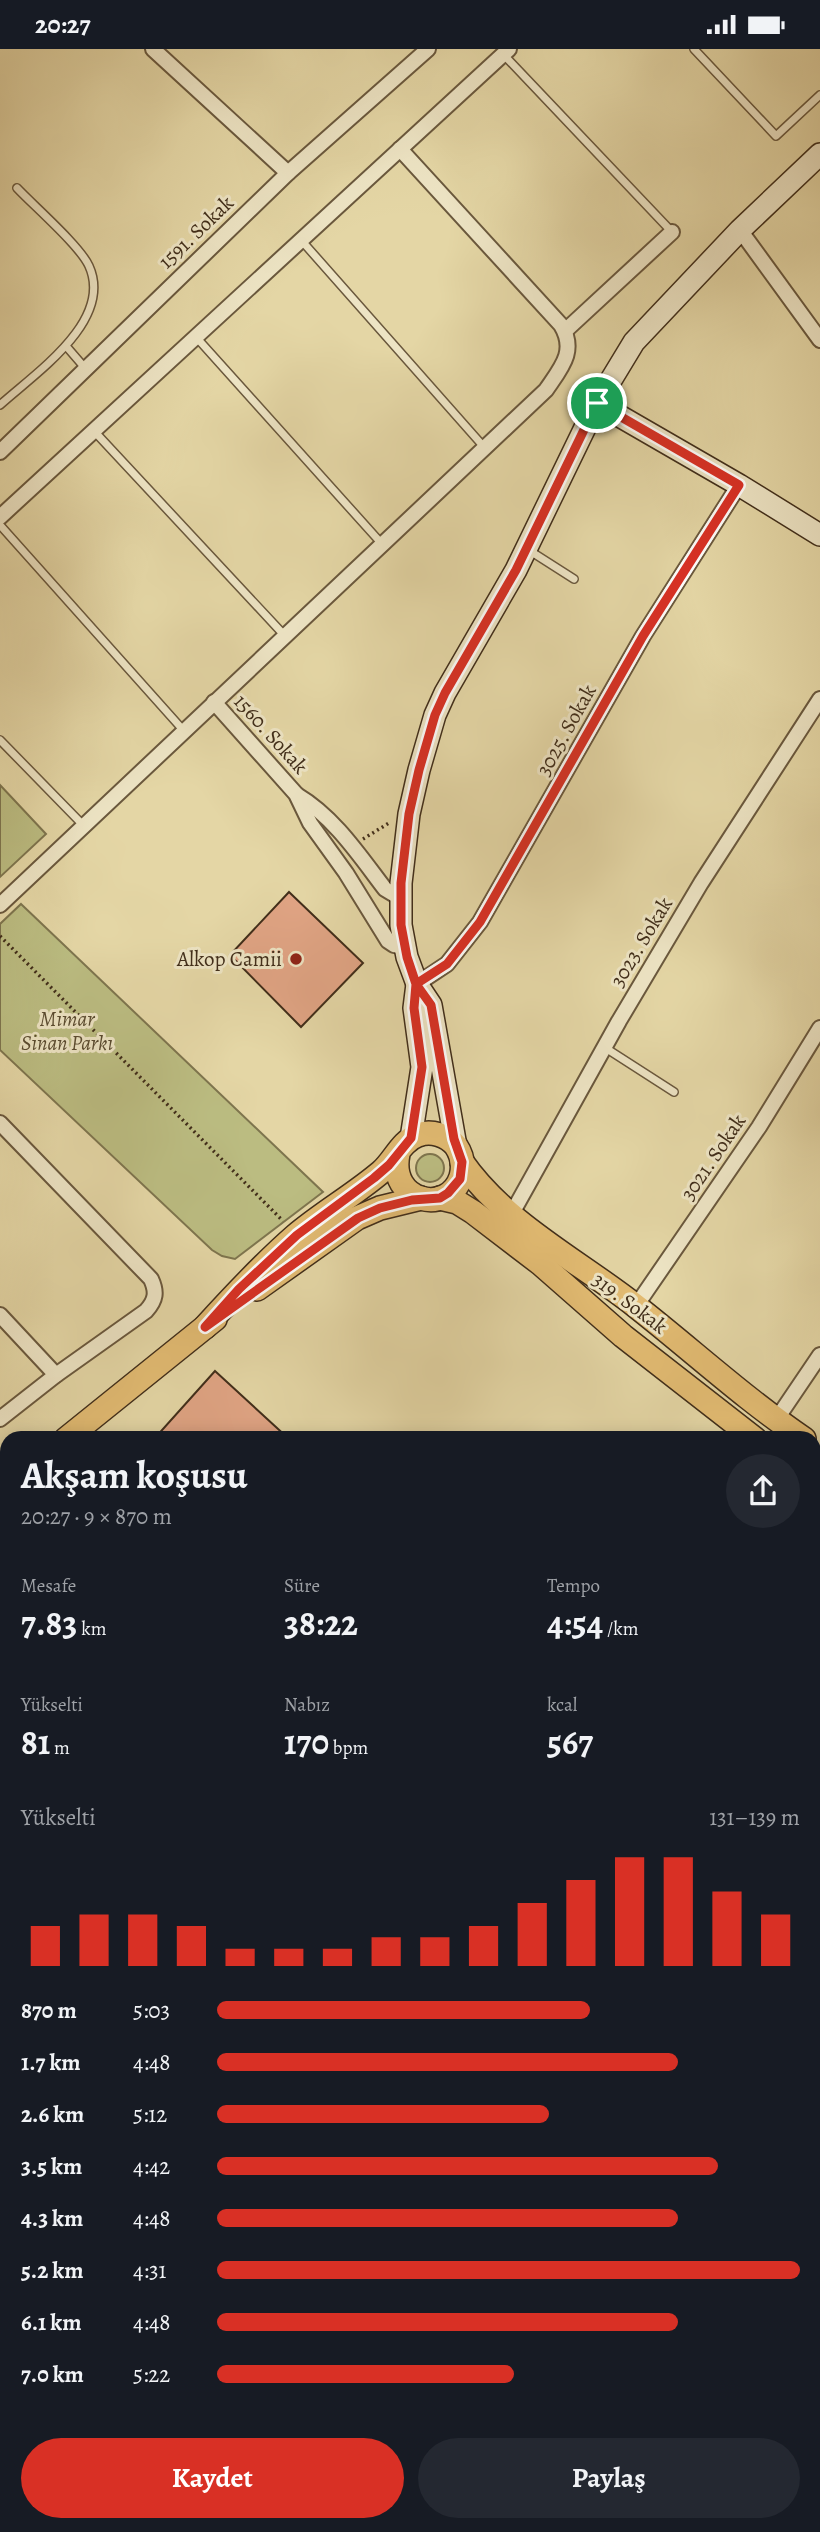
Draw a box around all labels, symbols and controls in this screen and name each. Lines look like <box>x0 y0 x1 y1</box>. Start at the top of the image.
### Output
text: 20:27 <box>35 7 90 42</box>
street label: 1591. Sokak <box>152 189 240 275</box>
pin <box>567 373 627 433</box>
icon: arrive <box>578 384 616 422</box>
street label: 3025. Sokak <box>529 679 603 781</box>
street label: 1560. Sokak <box>228 688 315 780</box>
street label: 3023. Sokak <box>603 891 679 992</box>
place label: Alkop Camii <box>176 945 282 973</box>
marker: Alkop Camii <box>288 951 304 967</box>
park label: Mimar Sinan Parkı <box>21 1005 113 1057</box>
street label: 3021. Sokak <box>674 1108 752 1206</box>
street label: 319. Sokak <box>587 1266 674 1341</box>
text: Akşam koşusu <box>21 1449 248 1501</box>
button: share <box>726 1454 800 1528</box>
text: 20:27 · 9 × 870 m <box>21 1501 172 1532</box>
text: Mesafe <box>21 1573 76 1599</box>
text: Süre <box>284 1573 320 1599</box>
text: Tempo <box>547 1573 600 1599</box>
text: 7.83 <box>21 1599 77 1647</box>
text: 38:22 <box>284 1599 358 1647</box>
text: 4:54 <box>547 1599 603 1647</box>
text: km <box>77 1616 106 1642</box>
text: /km <box>603 1616 638 1642</box>
text: Yükselti <box>21 1692 83 1718</box>
text: Nabız <box>284 1692 330 1718</box>
text: kcal <box>547 1692 577 1718</box>
text: 81 <box>21 1718 50 1766</box>
text: 170 <box>284 1718 329 1766</box>
text: 567 <box>547 1718 593 1766</box>
text: m <box>50 1735 70 1761</box>
text: bpm <box>329 1735 368 1761</box>
text: Yükselti <box>21 1802 96 1833</box>
text: 131–139 m <box>709 1802 800 1833</box>
text: 870 m <box>21 1995 77 2026</box>
text: 5:03 <box>133 1995 170 2026</box>
text: 1.7 km <box>21 2047 81 2078</box>
text: 4:48 <box>133 2047 170 2078</box>
text: 2.6 km <box>21 2099 84 2130</box>
text: 5:12 <box>133 2099 167 2130</box>
text: 3.5 km <box>21 2151 82 2182</box>
text: 4:42 <box>133 2151 170 2182</box>
text: 4.3 km <box>21 2203 83 2234</box>
text: 4:48 <box>133 2203 170 2234</box>
text: 5.2 km <box>21 2255 83 2286</box>
text: 4:31 <box>133 2255 166 2286</box>
text: 6.1 km <box>21 2307 81 2338</box>
text: 4:48 <box>133 2307 170 2338</box>
text: 7.0 km <box>21 2359 84 2390</box>
text: 5:22 <box>133 2359 170 2390</box>
button: Kaydet <box>21 2438 404 2518</box>
button: Paylaş <box>418 2438 800 2518</box>

